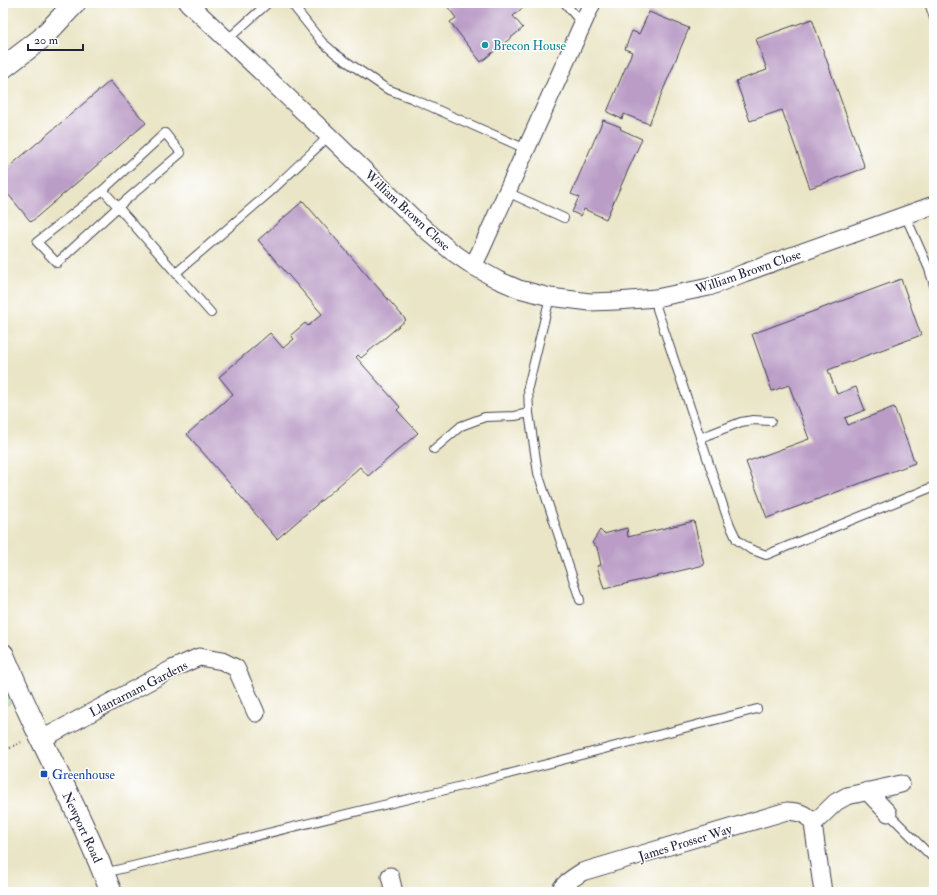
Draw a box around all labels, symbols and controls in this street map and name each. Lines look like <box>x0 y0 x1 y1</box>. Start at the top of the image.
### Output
scale bar <box>28 26 83 52</box>
text: 20 m <box>34 33 59 48</box>
place label: Brecon House <box>493 38 567 54</box>
marker: Brecon House <box>480 40 490 50</box>
street label: William Brown Close <box>361 166 454 255</box>
street label: William Brown Close <box>692 246 804 298</box>
street label: Llantarnam Gardens <box>87 657 191 721</box>
place label: Greenhouse <box>52 767 116 783</box>
marker: Greenhouse <box>39 769 49 779</box>
street label: Newport Road <box>58 789 106 866</box>
street label: James Prosser Way <box>636 821 734 866</box>

